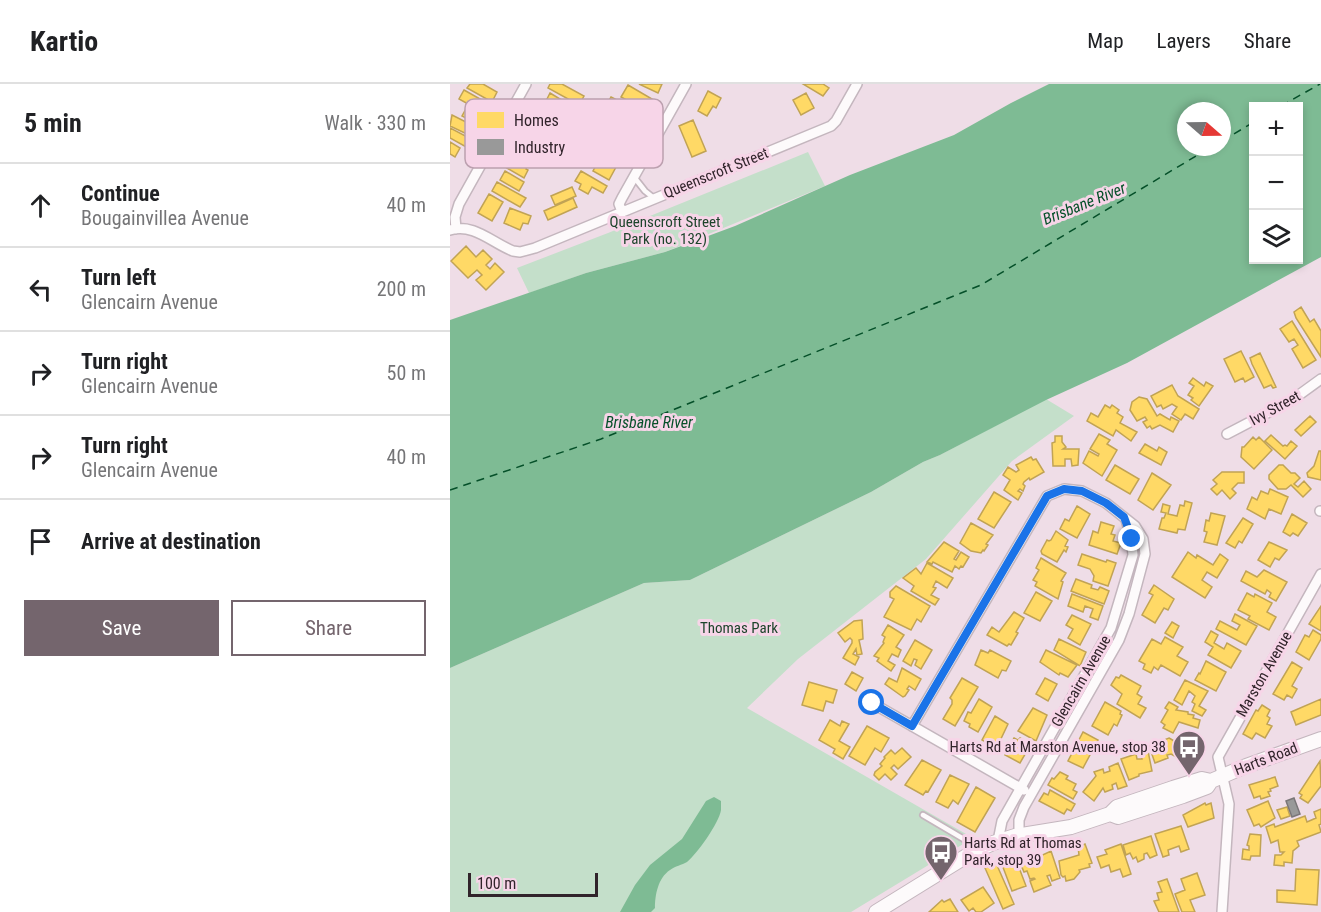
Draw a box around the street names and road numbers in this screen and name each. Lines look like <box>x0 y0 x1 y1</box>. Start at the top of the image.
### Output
street label: Queenscroft Street <box>661 144 771 202</box>
street label: Ivy Street <box>1247 387 1303 429</box>
street label: Marston Avenue <box>1232 628 1296 720</box>
street label: Glencairn Avenue <box>1048 632 1114 730</box>
street label: Harts Road <box>1232 739 1300 779</box>

